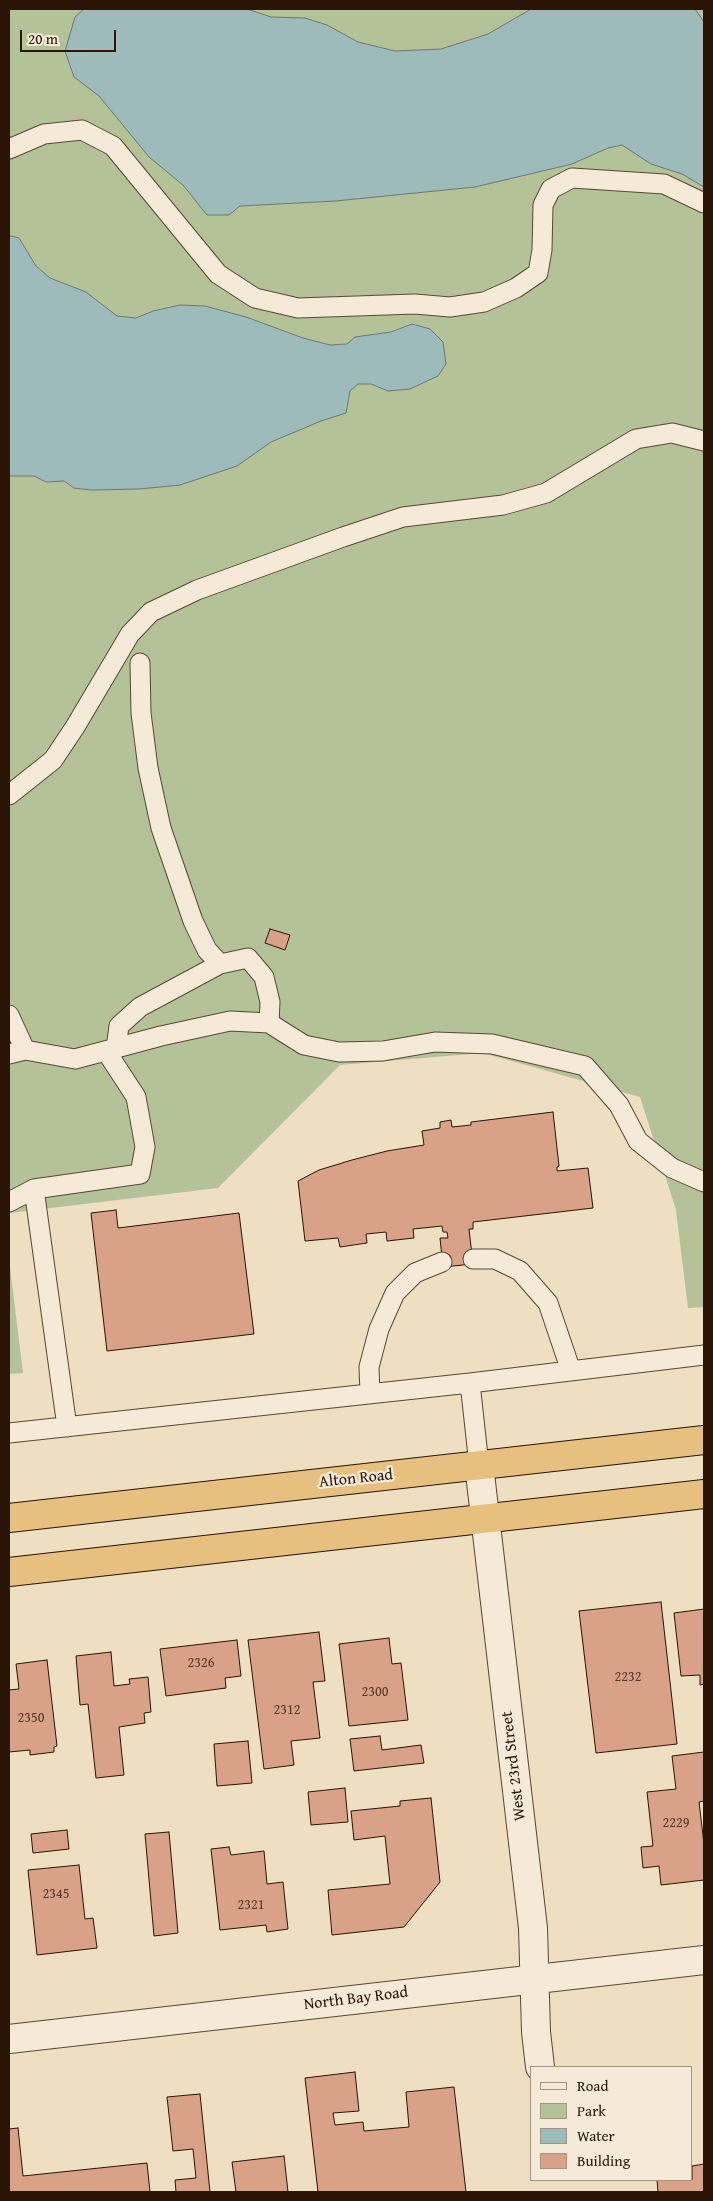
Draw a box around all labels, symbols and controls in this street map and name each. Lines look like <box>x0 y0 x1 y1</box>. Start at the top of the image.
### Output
scale bar <box>22 20 119 52</box>
text: 20 m <box>28 28 58 49</box>
street label: Alton Road <box>318 1466 394 1492</box>
house number: 2326 <box>188 1655 214 1671</box>
house number: 2232 <box>615 1669 641 1685</box>
house number: 2300 <box>362 1684 388 1700</box>
house number: 2312 <box>274 1702 300 1718</box>
house number: 2350 <box>18 1710 44 1726</box>
street label: West 23rd Street <box>498 1710 530 1822</box>
house number: 2229 <box>663 1815 689 1831</box>
house number: 2345 <box>43 1886 69 1902</box>
house number: 2321 <box>238 1897 264 1913</box>
street label: North Bay Road <box>303 1983 409 2015</box>
legend <box>530 2066 693 2181</box>
text: Road <box>577 2075 608 2096</box>
text: Park <box>577 2100 606 2121</box>
text: Water <box>577 2125 615 2146</box>
text: Building <box>577 2150 630 2171</box>

